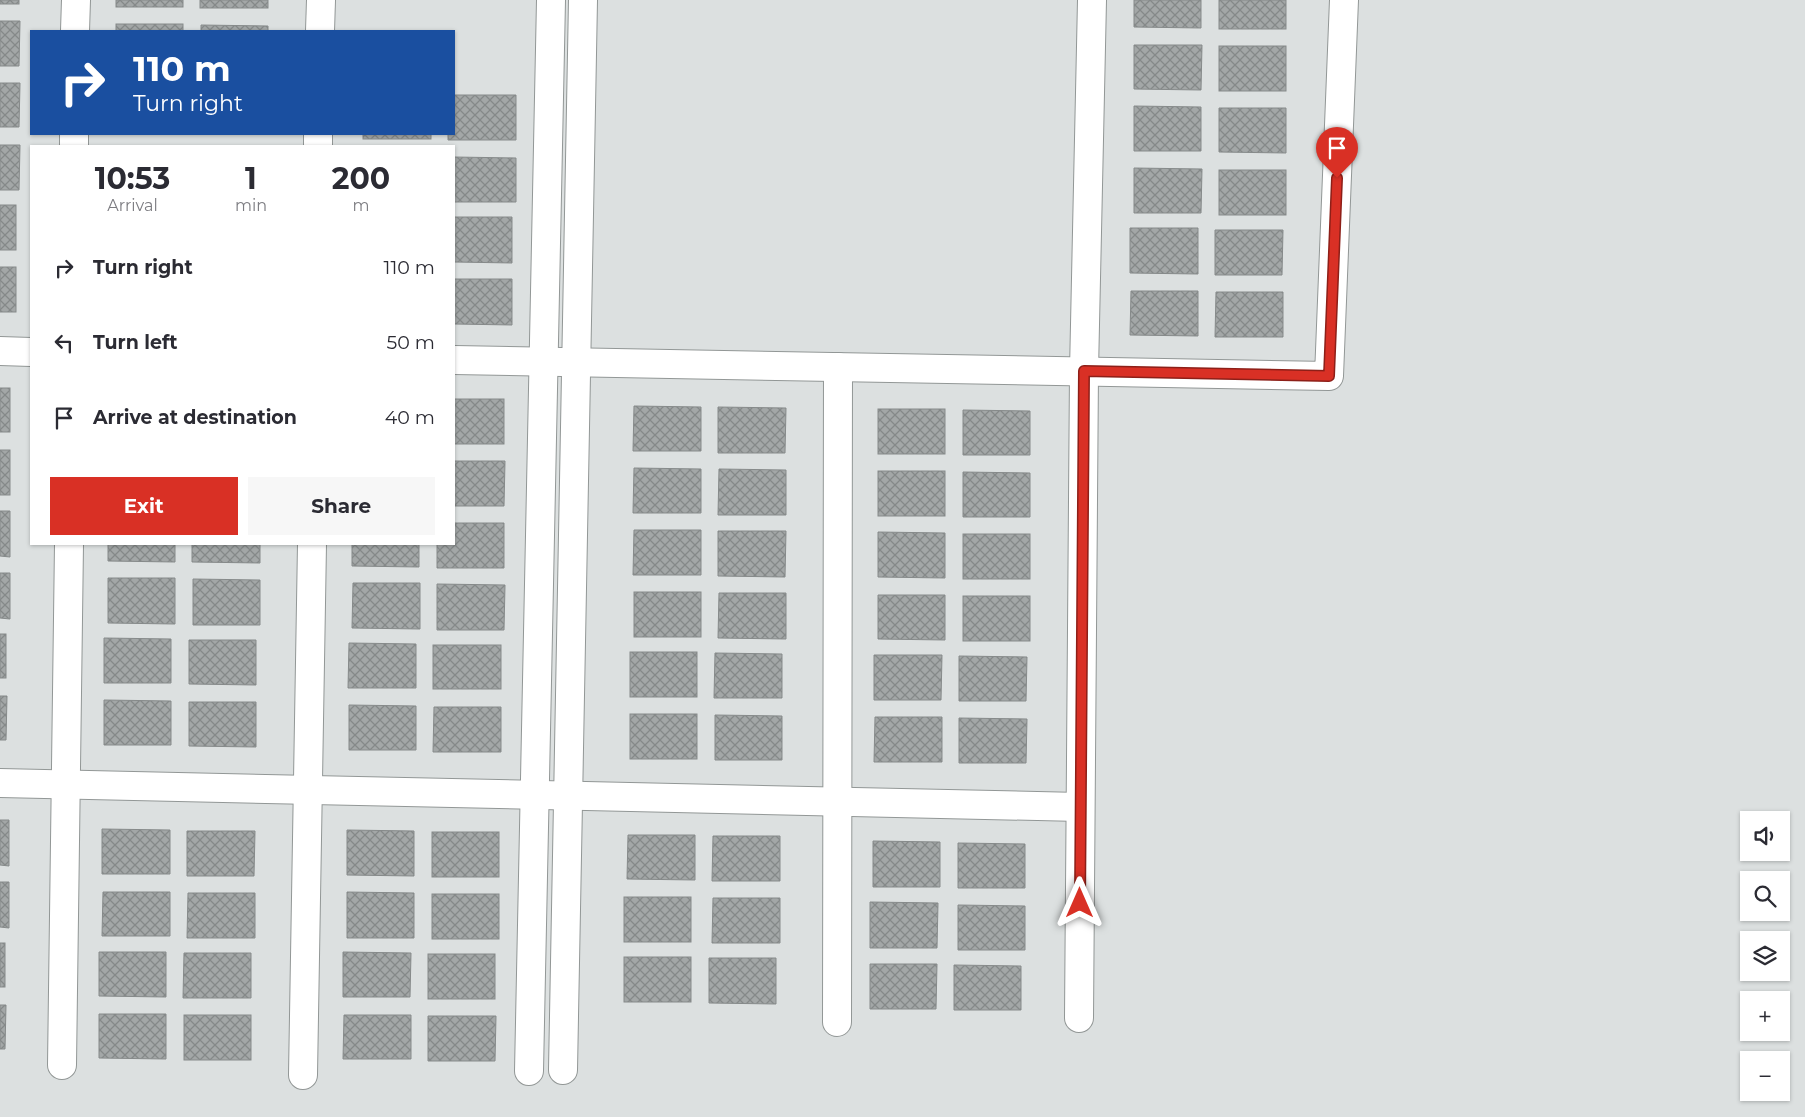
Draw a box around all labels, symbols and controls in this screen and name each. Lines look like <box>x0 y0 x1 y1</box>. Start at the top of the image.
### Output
text: 110 m <box>133 47 231 90</box>
icon: right <box>50 50 115 115</box>
text: Turn right <box>133 90 243 117</box>
pin <box>1316 127 1358 178</box>
icon: arrive <box>1323 134 1351 162</box>
text: 10:53 <box>95 160 170 197</box>
text: 1 <box>245 160 257 197</box>
text: 200 <box>332 160 390 197</box>
text: Arrival <box>107 196 158 215</box>
text: min <box>235 196 267 215</box>
text: m <box>353 196 369 215</box>
icon: right <box>50 254 78 282</box>
text: Turn right <box>93 256 193 279</box>
text: 110 m <box>384 256 435 279</box>
icon: left <box>50 329 78 357</box>
text: Turn left <box>93 331 178 354</box>
text: 50 m <box>387 331 435 354</box>
icon: arrive <box>50 404 78 432</box>
text: Arrive at destination <box>93 406 297 429</box>
text: 40 m <box>385 406 435 429</box>
button: Exit <box>50 477 238 535</box>
button: Share <box>248 477 435 535</box>
map controls <box>1740 811 1790 1101</box>
button: sound <box>1740 811 1790 861</box>
button: search <box>1740 871 1790 921</box>
position arrow <box>1053 876 1105 928</box>
button: layers <box>1740 931 1790 981</box>
button: + <box>1740 991 1790 1041</box>
button: − <box>1740 1051 1790 1101</box>

